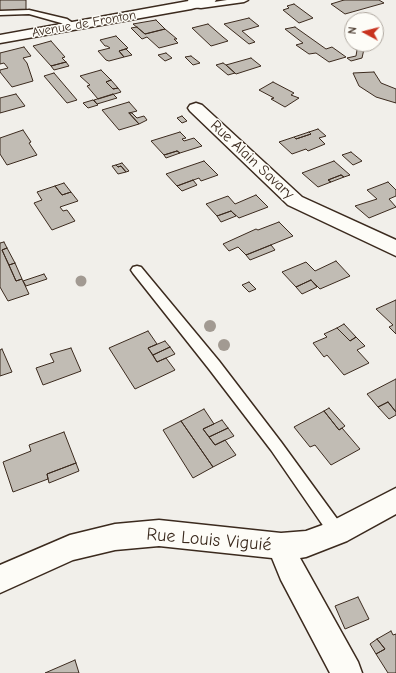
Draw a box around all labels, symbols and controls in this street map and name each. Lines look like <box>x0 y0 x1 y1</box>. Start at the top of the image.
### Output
street label: Avenue de Fronton <box>31 7 137 41</box>
north arrow <box>344 12 384 52</box>
text: N <box>346 26 359 35</box>
street label: Rue Alain Savary <box>206 117 298 203</box>
street label: Rue Louis Viguié <box>146 524 272 556</box>

